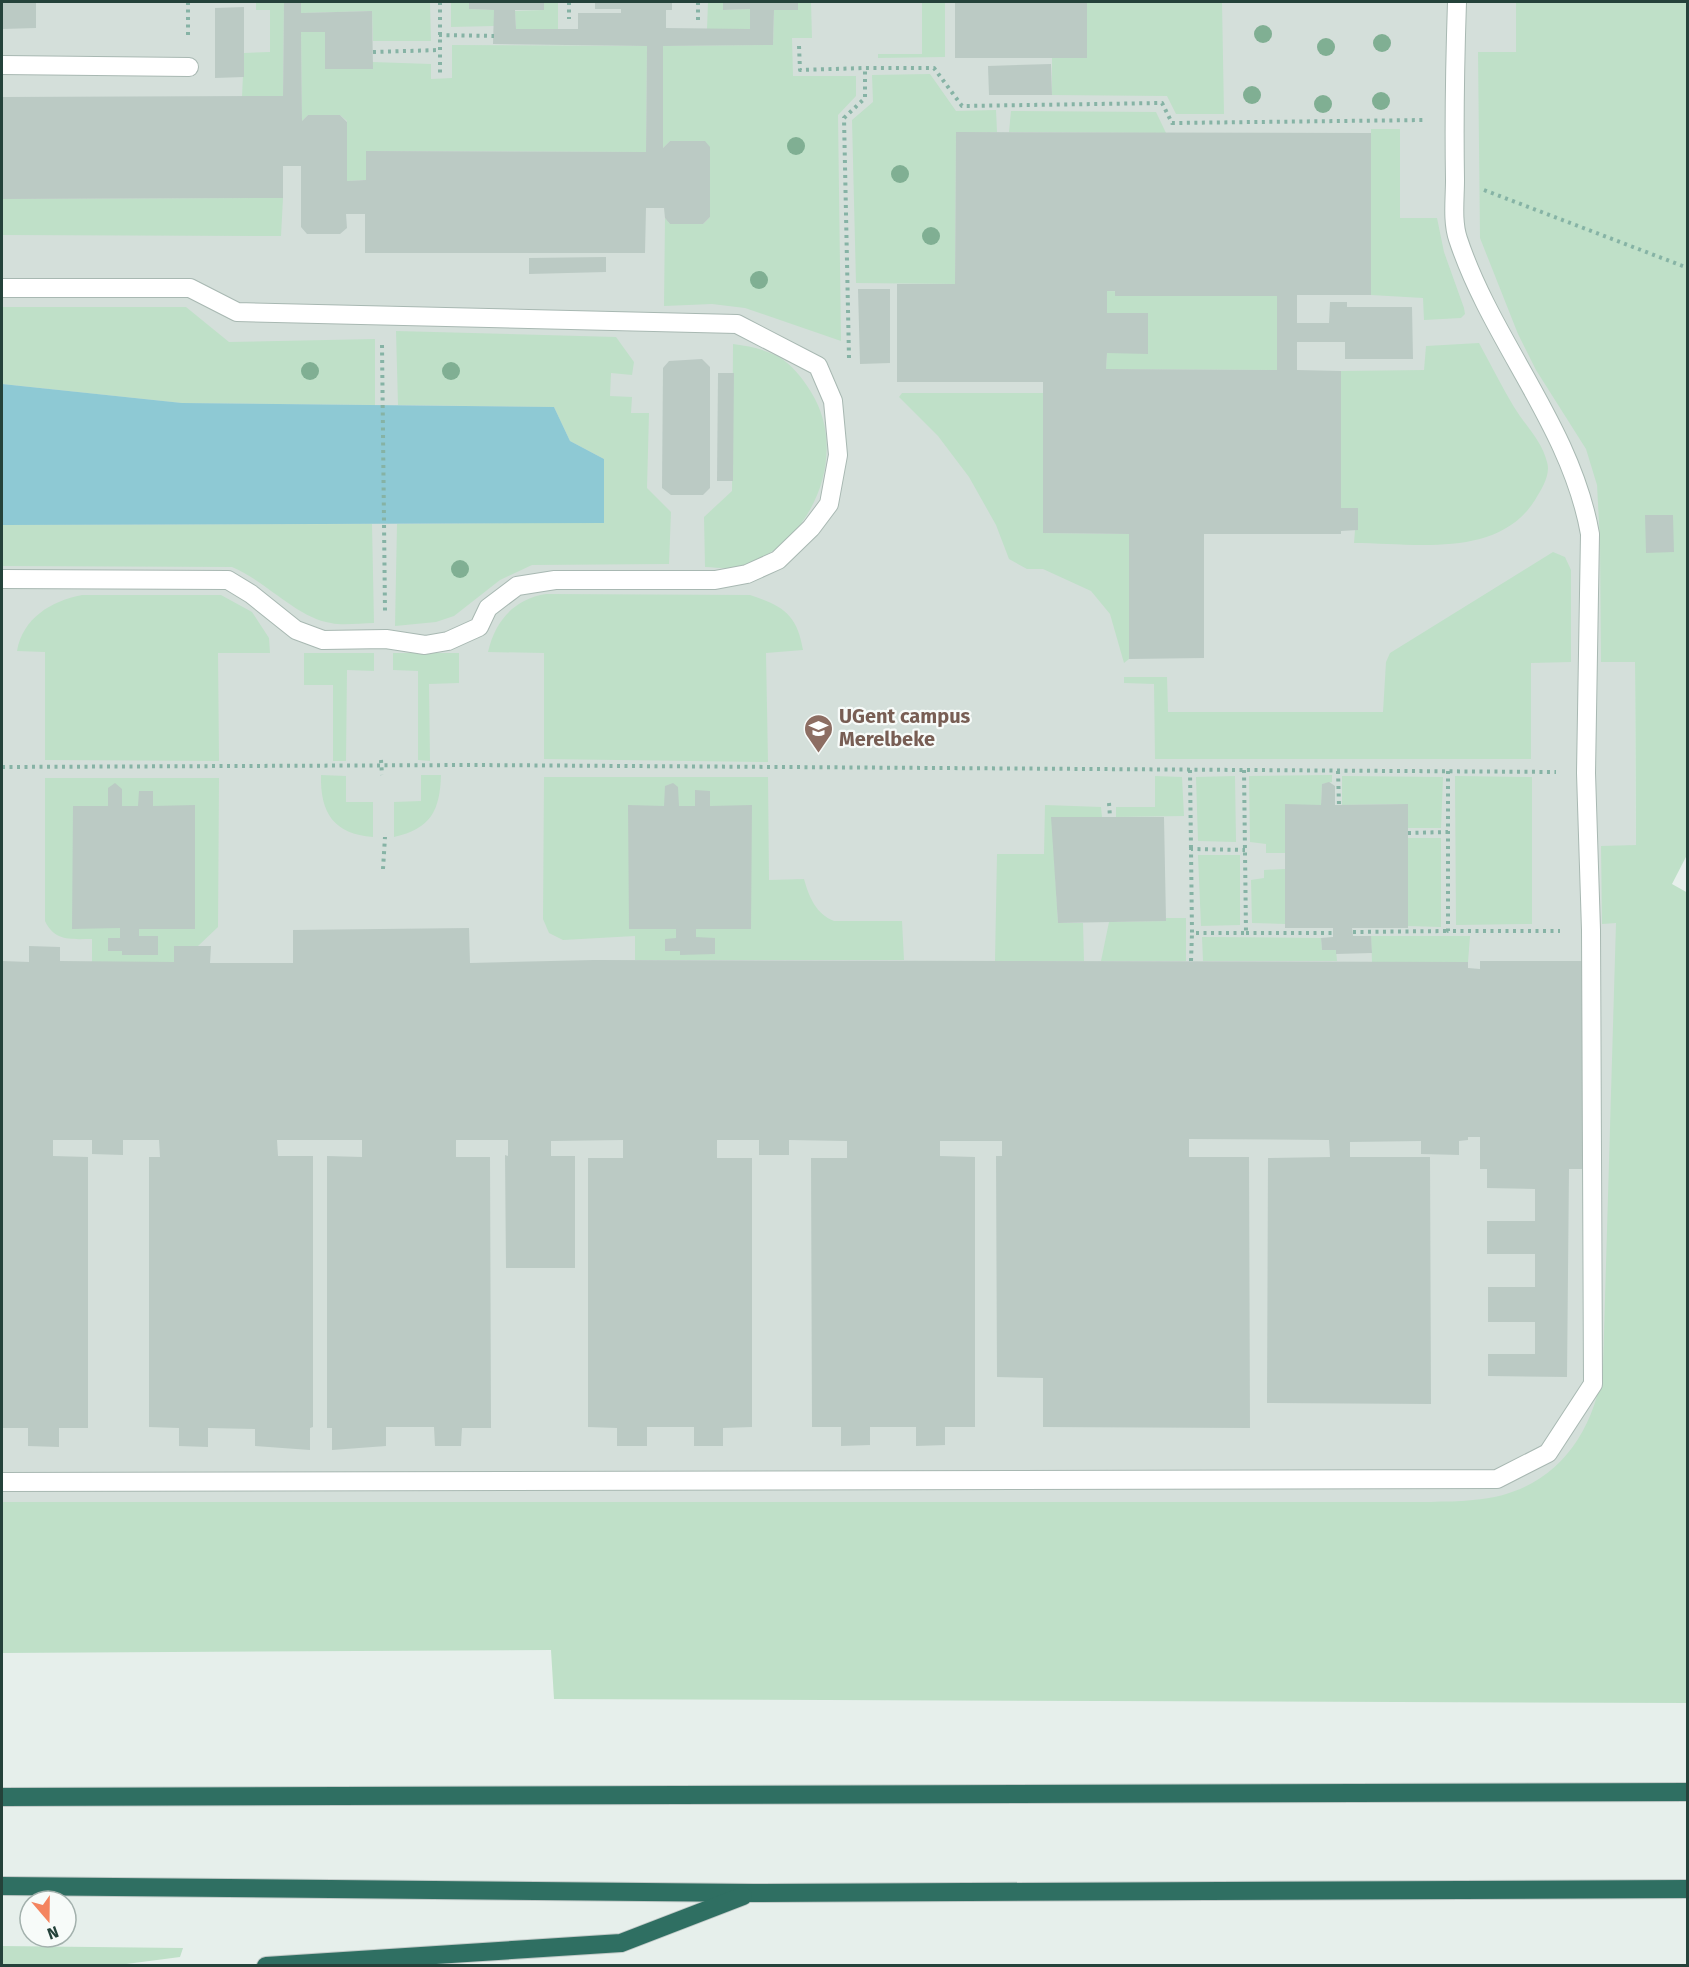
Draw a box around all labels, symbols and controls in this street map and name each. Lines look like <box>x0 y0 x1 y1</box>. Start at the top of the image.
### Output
place label: UGent campus Merelbeke <box>839 704 971 751</box>
school or university icon: UGent campus Merelbeke <box>802 712 834 754</box>
north arrow <box>18 1889 78 1949</box>
text: N <box>45 1922 61 1943</box>

